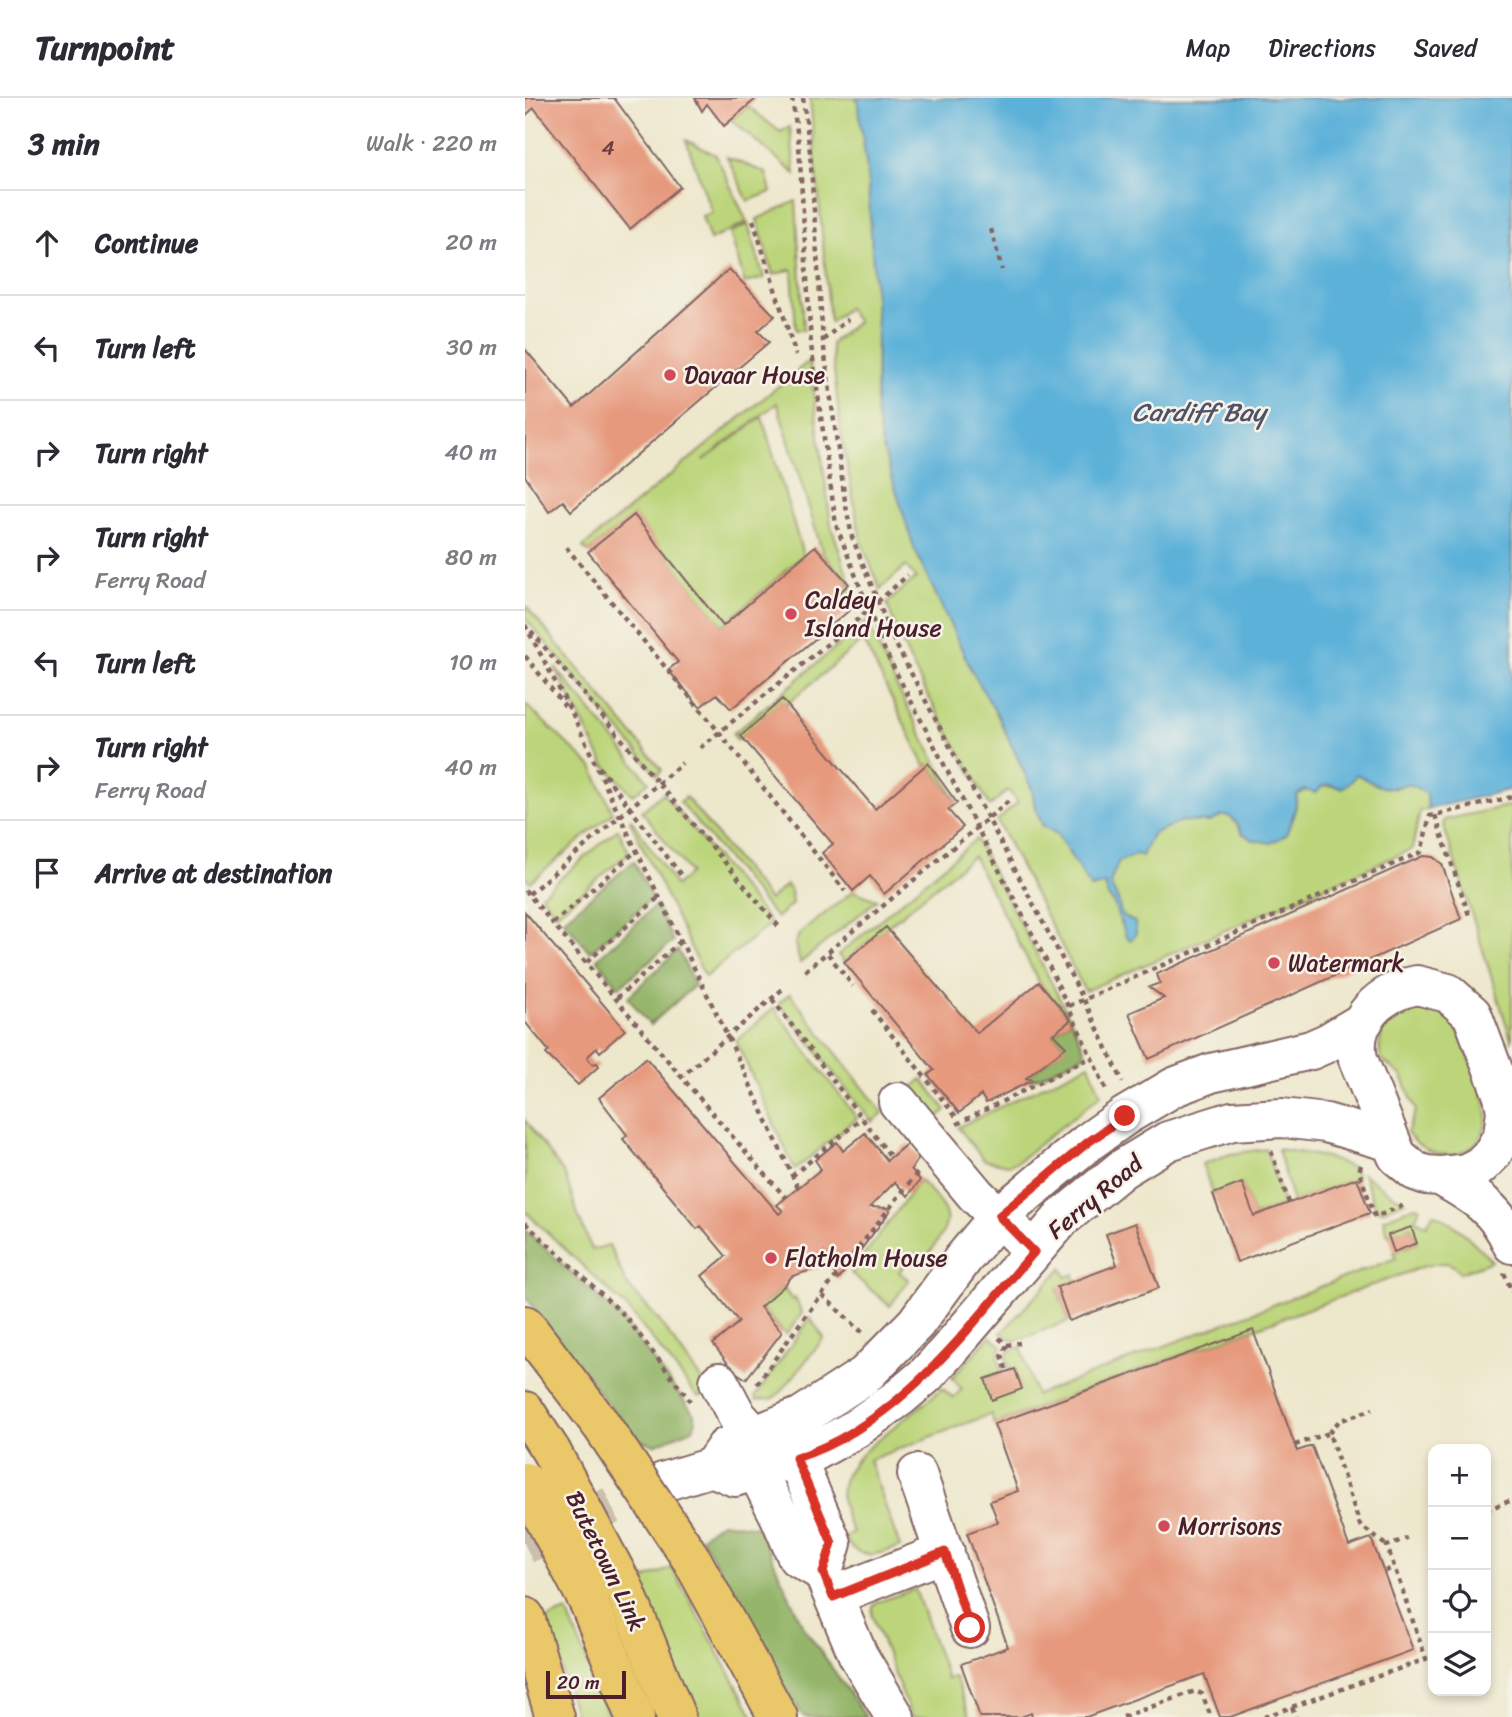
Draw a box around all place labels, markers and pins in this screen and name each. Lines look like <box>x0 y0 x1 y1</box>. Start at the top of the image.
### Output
place label: Davaar House <box>684 354 826 396</box>
marker: Davaar House <box>662 367 678 383</box>
place label: Caldey Island House <box>804 579 942 649</box>
marker: Caldey Island House <box>783 606 799 622</box>
place label: Watermark <box>1288 942 1405 984</box>
marker: Watermark <box>1266 955 1282 971</box>
place label: Flatholm House <box>785 1237 948 1279</box>
marker: Flatholm House <box>763 1250 779 1266</box>
place label: Morrisons <box>1178 1505 1282 1547</box>
marker: Morrisons <box>1156 1518 1172 1534</box>

